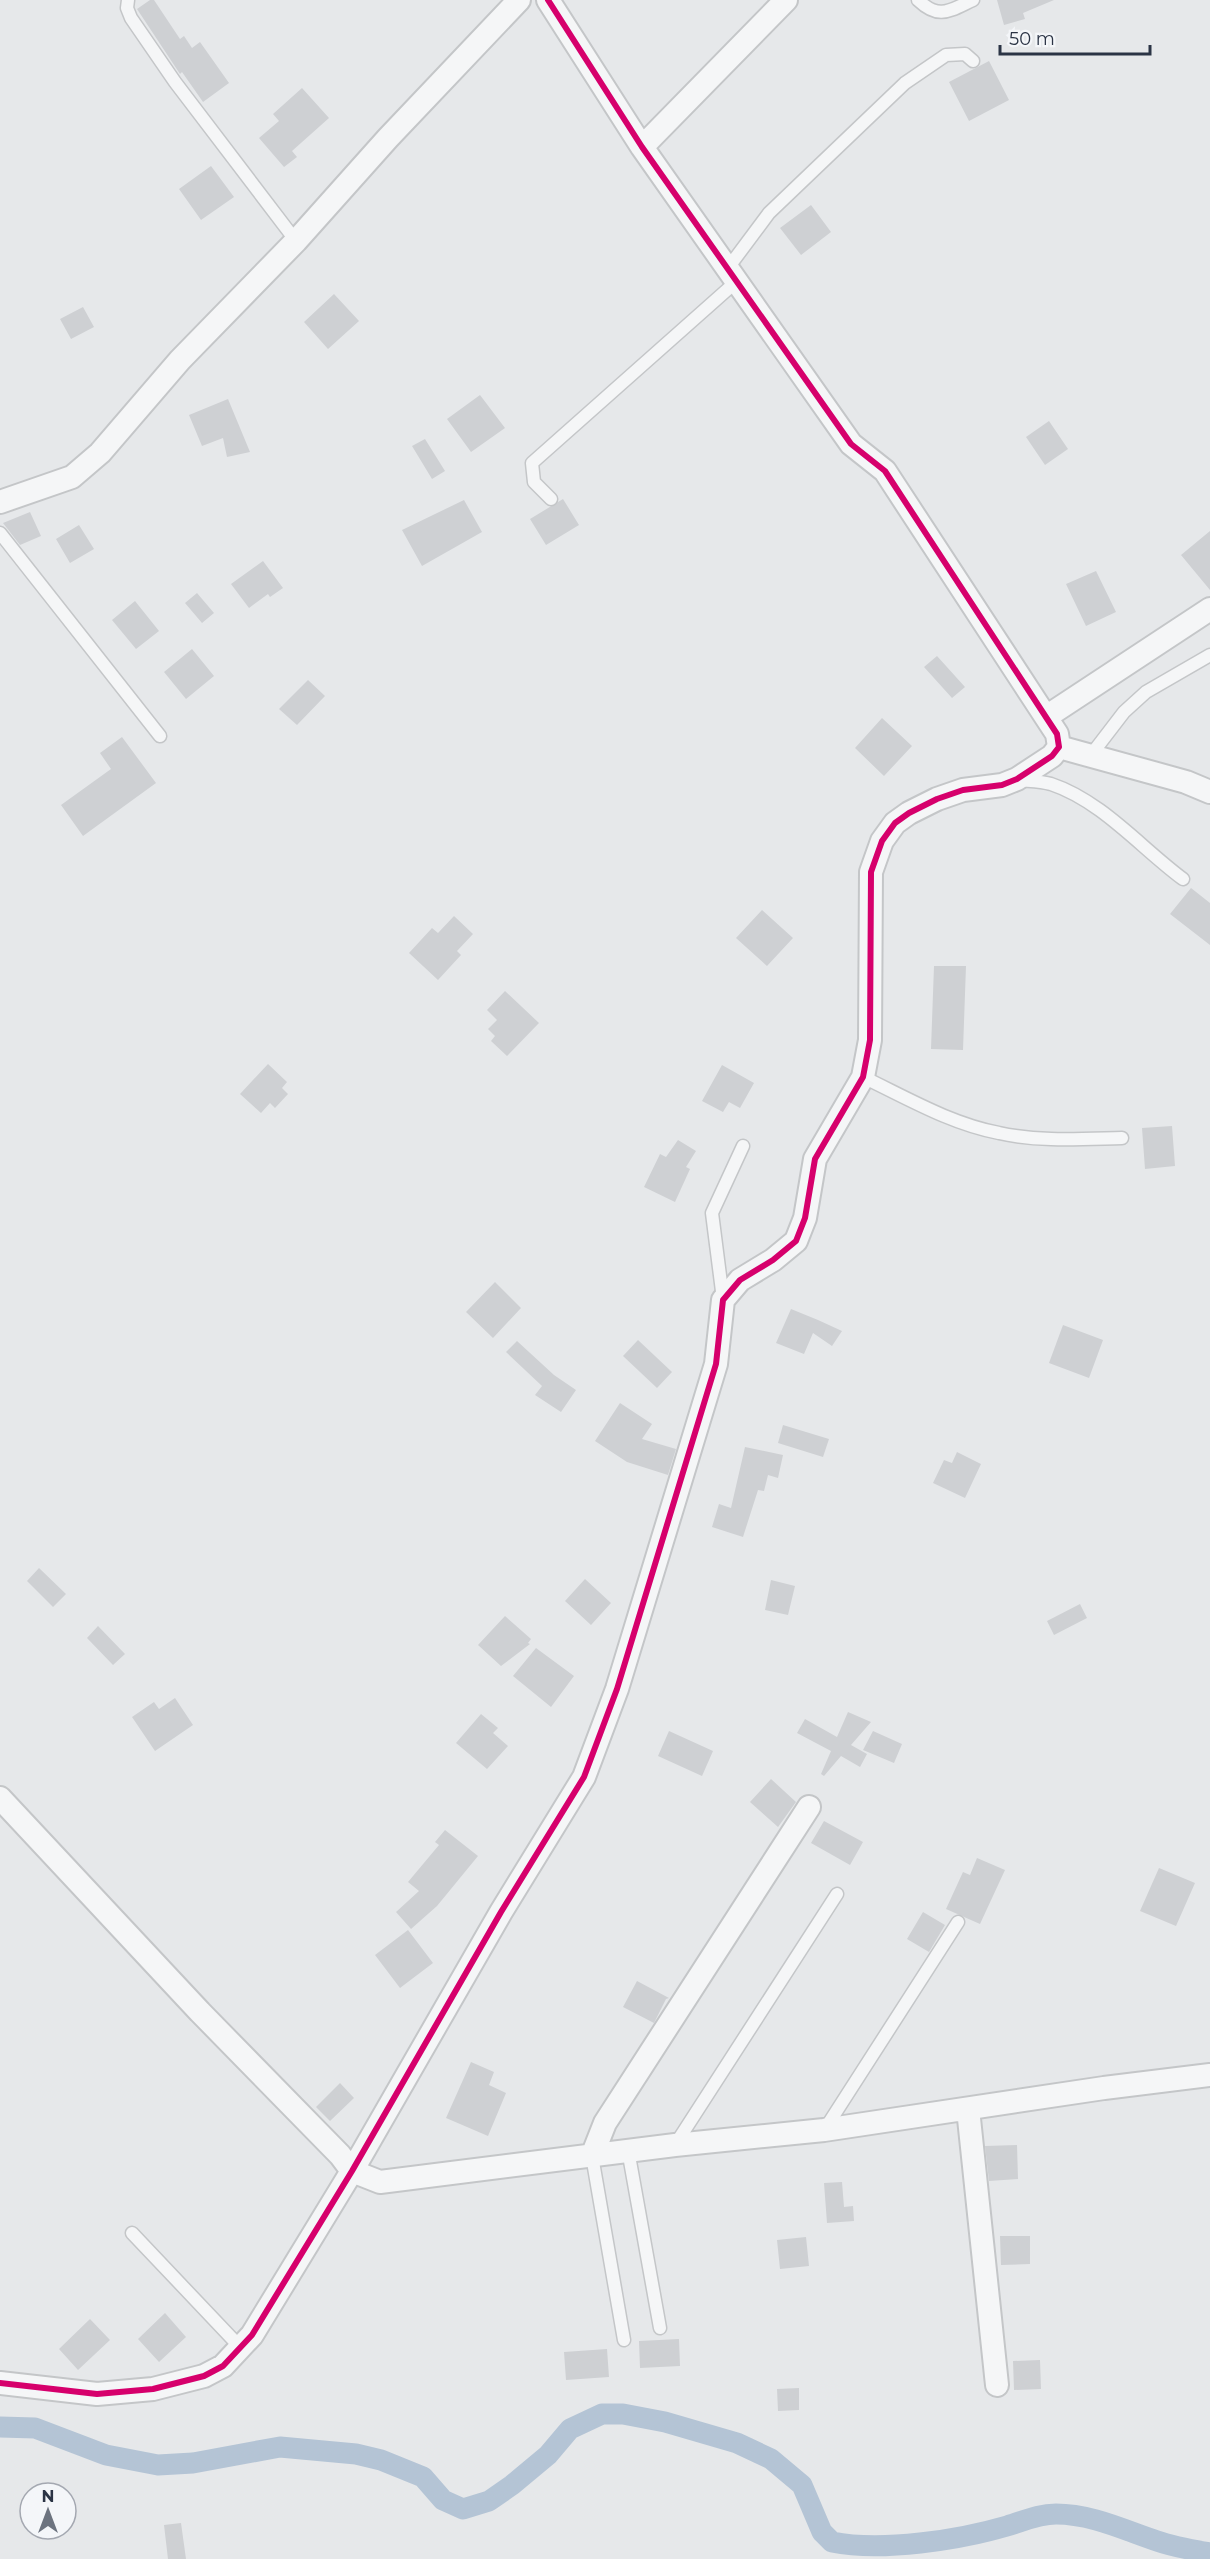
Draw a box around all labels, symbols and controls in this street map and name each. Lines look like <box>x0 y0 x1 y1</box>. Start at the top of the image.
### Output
scale bar <box>1000 18 1150 56</box>
text: 50 m <box>1009 28 1055 50</box>
north arrow <box>18 2481 78 2541</box>
text: N <box>42 2487 54 2506</box>

